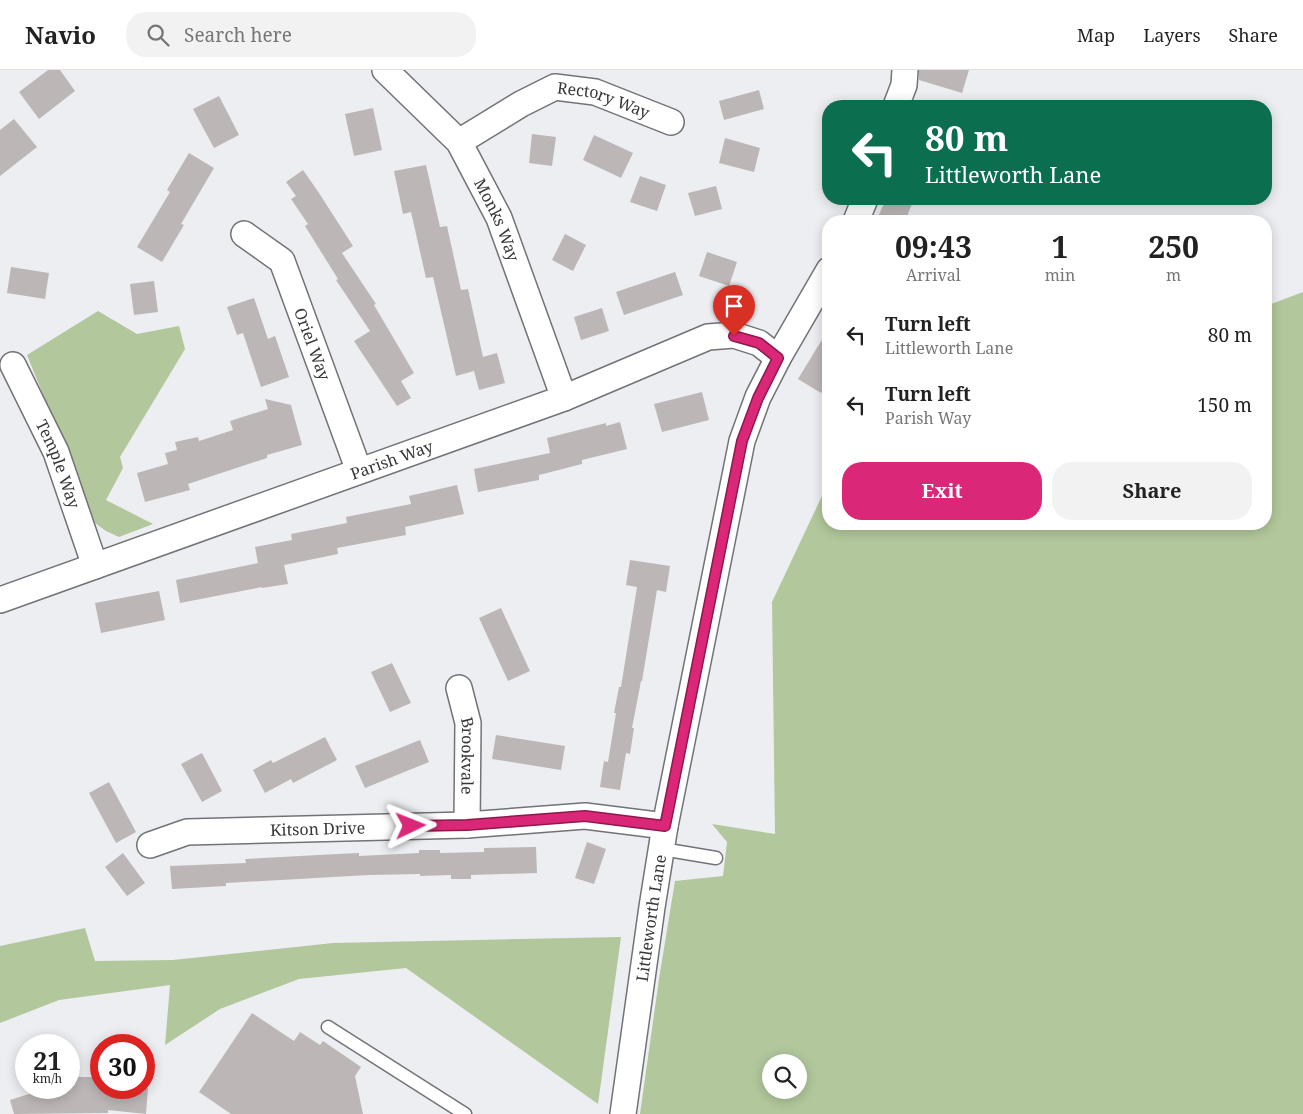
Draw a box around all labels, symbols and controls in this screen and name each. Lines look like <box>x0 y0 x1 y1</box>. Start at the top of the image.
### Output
search box <box>126 12 476 57</box>
text: Navio <box>25 18 96 51</box>
icon: search <box>144 21 172 49</box>
text: Search here <box>184 22 292 48</box>
text: Map <box>1077 23 1115 47</box>
text: Layers <box>1143 23 1201 47</box>
text: Share <box>1229 23 1278 47</box>
street label: Rectory Way <box>556 76 654 124</box>
text: 80 m <box>925 114 1008 161</box>
icon: left <box>842 120 907 185</box>
text: Littleworth Lane <box>925 159 1101 189</box>
street label: Monks Way <box>469 174 525 265</box>
text: 09:43 <box>895 226 972 267</box>
text: 1 <box>1052 226 1068 267</box>
text: 250 <box>1148 226 1199 267</box>
text: Arrival <box>906 264 961 286</box>
text: min <box>1045 264 1075 286</box>
text: m <box>1166 264 1181 286</box>
pin <box>713 285 755 336</box>
icon: arrive <box>720 292 748 320</box>
street label: Oriel Way <box>289 305 336 384</box>
text: Turn left <box>885 311 971 337</box>
icon: left <box>842 321 870 349</box>
text: 80 m <box>1208 322 1252 348</box>
text: Littleworth Lane <box>885 337 1013 359</box>
text: Turn left <box>885 381 971 407</box>
icon: left <box>842 391 870 419</box>
text: 150 m <box>1197 392 1252 418</box>
text: Parish Way <box>885 407 971 429</box>
street label: Temple Way <box>31 416 86 512</box>
street label: Parish Way <box>347 435 437 485</box>
button: Exit <box>842 462 1042 520</box>
button: Share <box>1052 462 1252 520</box>
street label: Brookvale <box>456 714 480 795</box>
position arrow <box>384 799 436 851</box>
street label: Kitson Drive <box>270 817 366 841</box>
street label: Littleworth Lane <box>631 853 671 983</box>
speed limit sign: 30 <box>90 1034 155 1099</box>
text: 21 <box>33 1043 62 1077</box>
map controls <box>762 1054 807 1099</box>
button: search <box>762 1054 807 1099</box>
text: km/h <box>33 1070 62 1087</box>

